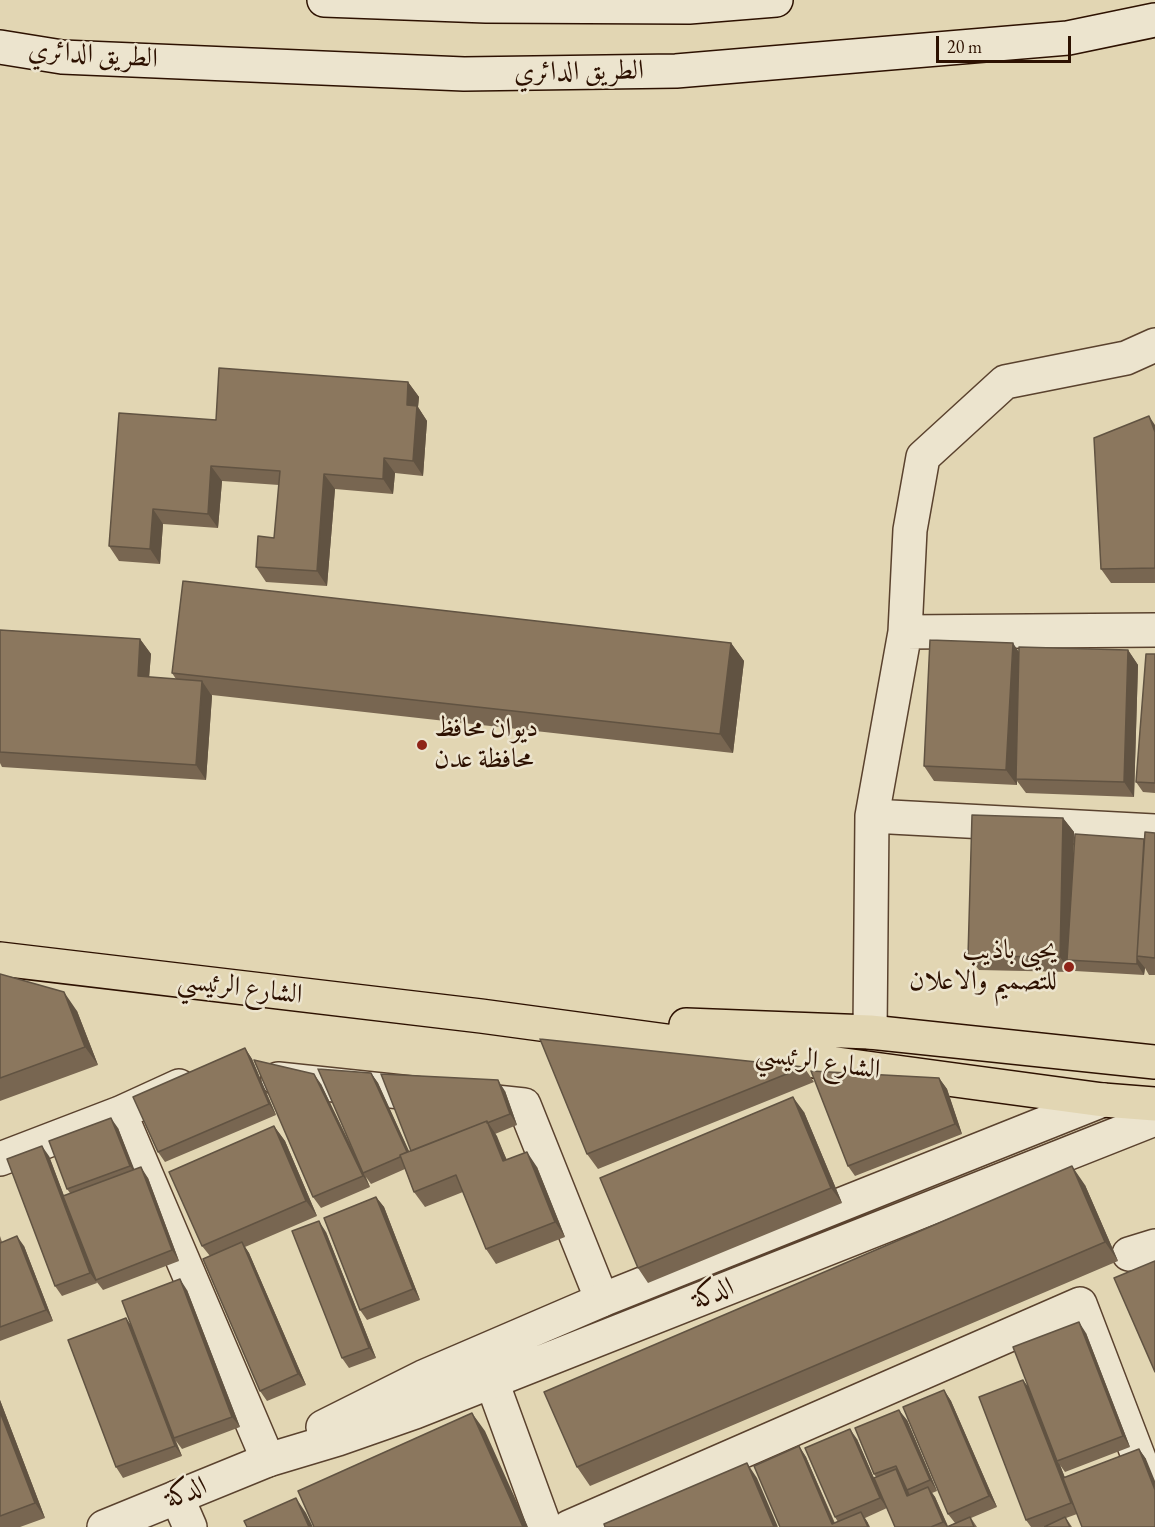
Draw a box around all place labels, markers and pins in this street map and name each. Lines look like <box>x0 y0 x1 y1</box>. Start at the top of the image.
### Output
place label: ديوان محافظ محافظة عدن <box>434 713 538 776</box>
marker: ديوان محافظ محافظة عدن <box>415 738 429 752</box>
place label: يحيى باذيب للتصميم والاعلان <box>909 935 1057 998</box>
marker: يحيى باذيب للتصميم والاعلان <box>1062 960 1076 974</box>

